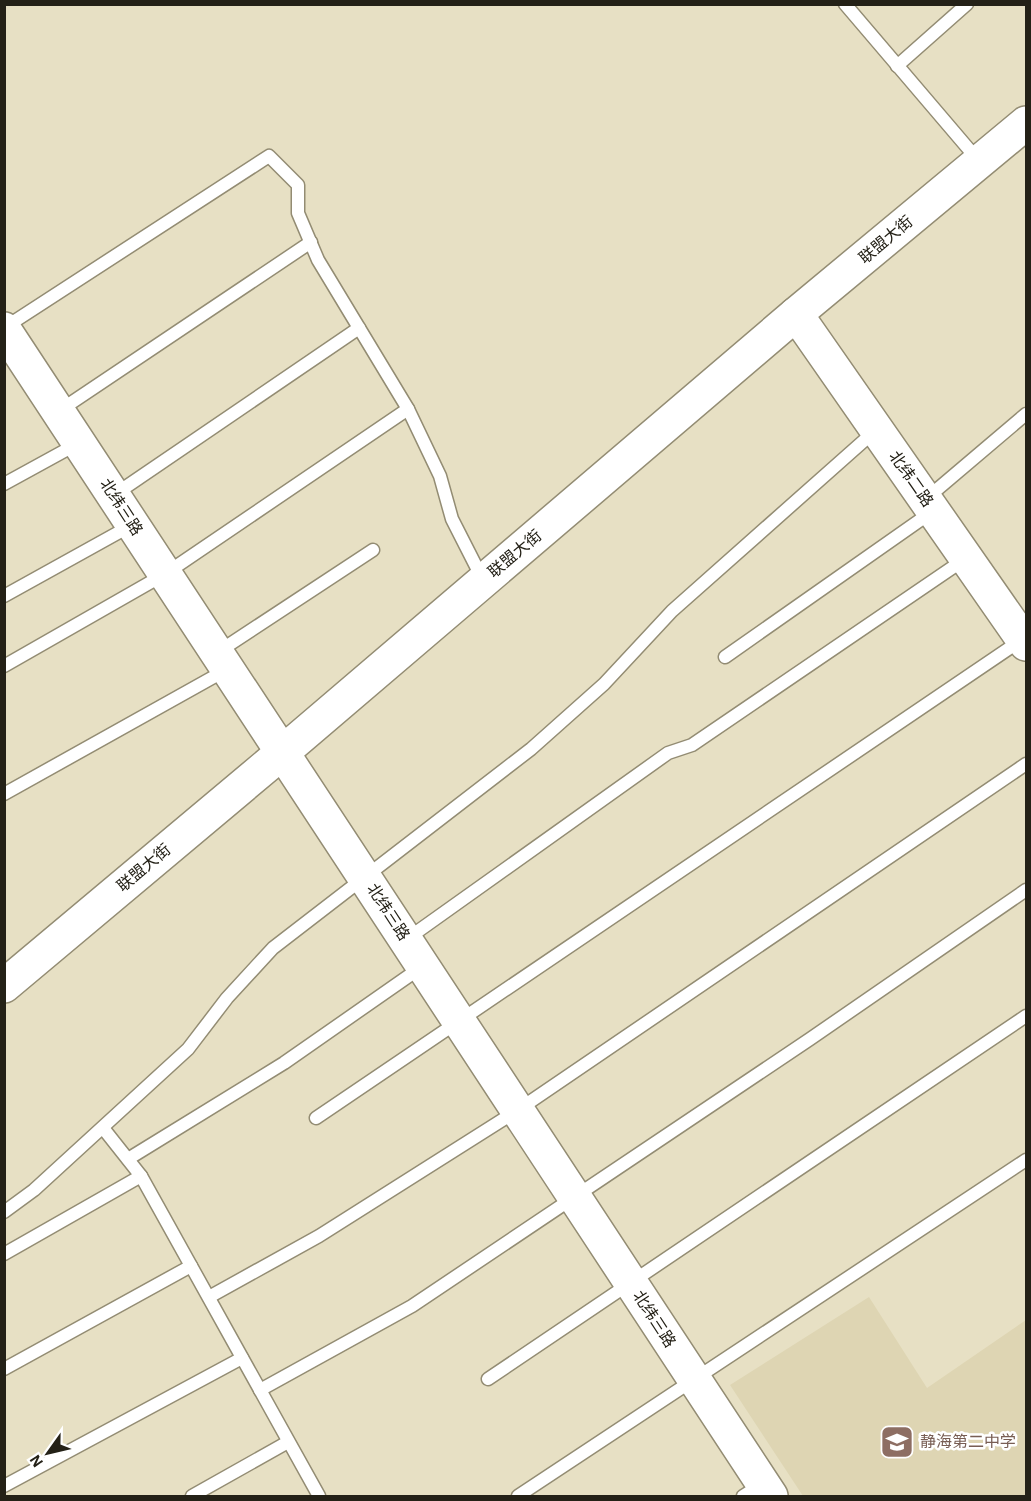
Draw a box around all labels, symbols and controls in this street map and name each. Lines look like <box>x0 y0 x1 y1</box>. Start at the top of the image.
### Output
street label: 联盟大街 <box>856 213 916 267</box>
street label: 北纬二路 <box>886 448 937 510</box>
street label: 北纬三路 <box>97 475 146 538</box>
street label: 联盟大街 <box>485 527 545 581</box>
street label: 联盟大街 <box>114 841 174 895</box>
street label: 北纬三路 <box>364 880 413 943</box>
street label: 北纬三路 <box>630 1287 679 1350</box>
north arrow <box>18 1423 78 1483</box>
school or university icon: 静海第二中学 <box>879 1424 915 1460</box>
place label: 静海第二中学 <box>920 1433 1016 1450</box>
text: N <box>27 1452 46 1470</box>

